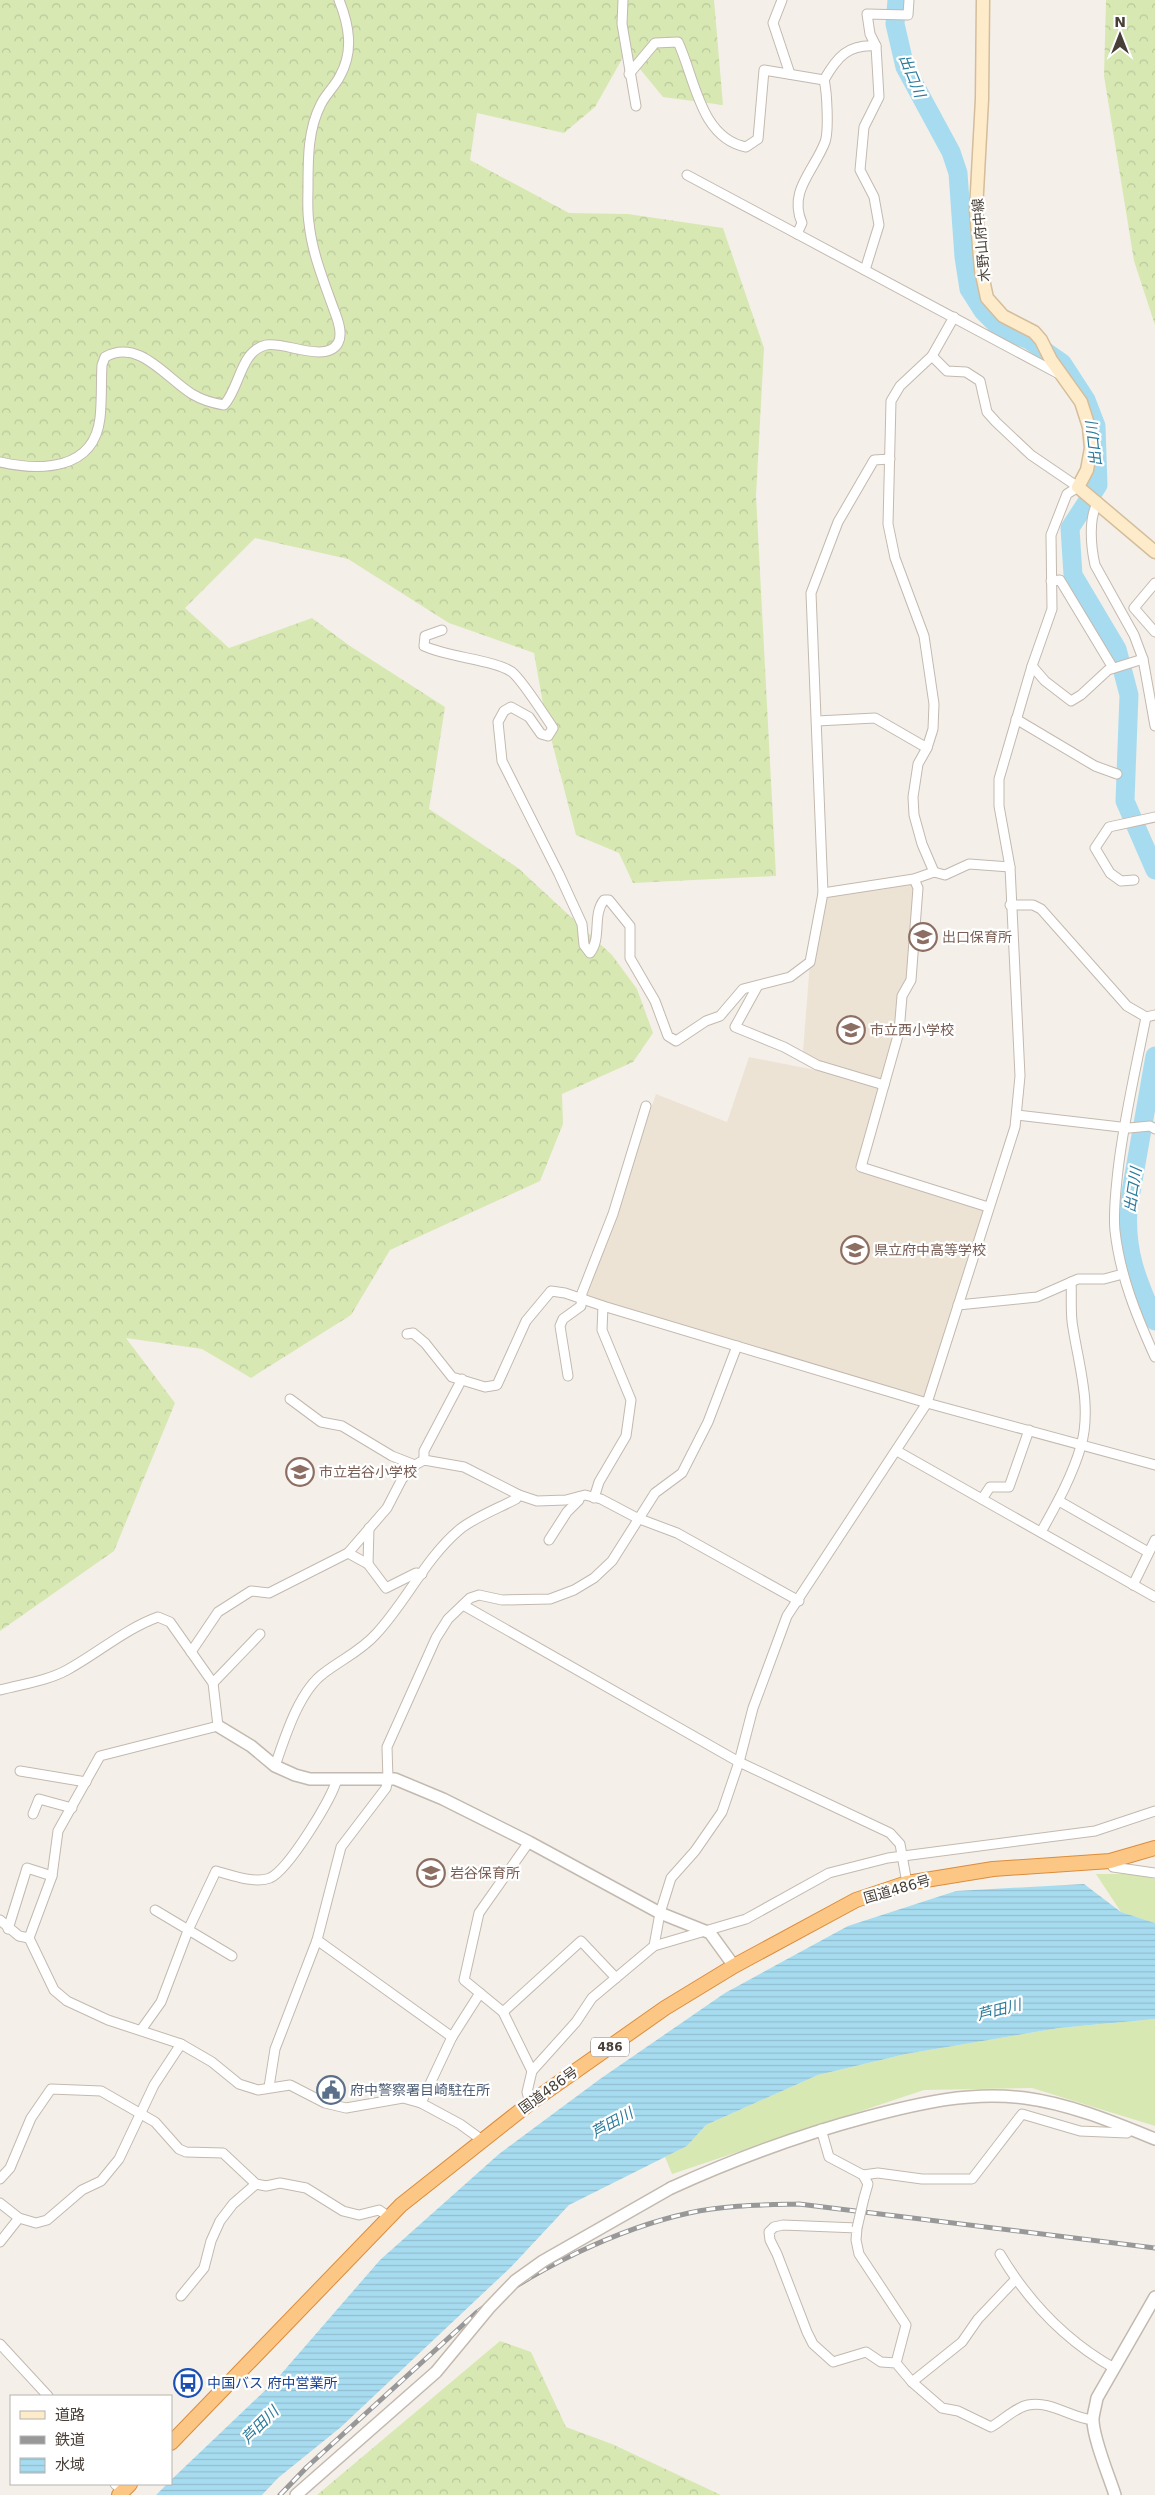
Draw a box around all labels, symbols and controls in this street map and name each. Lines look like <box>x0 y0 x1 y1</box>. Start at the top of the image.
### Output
north arrow <box>1095 10 1145 60</box>
text: N <box>1114 14 1126 30</box>
water label: 出口川 <box>895 52 930 102</box>
street label: 木野山府中線 <box>969 197 993 283</box>
water label: 出口川 <box>1082 419 1105 467</box>
school or university icon: 出口保育所 <box>908 922 938 952</box>
place label: 出口保育所 <box>942 929 1012 945</box>
school or university icon: 市立西小学校 <box>836 1015 866 1045</box>
place label: 市立西小学校 <box>870 1022 954 1038</box>
water label: 出口川 <box>1121 1164 1146 1214</box>
school or university icon: 県立府中高等学校 <box>840 1235 870 1265</box>
place label: 県立府中高等学校 <box>874 1242 986 1258</box>
school or university icon: 市立岩谷小学校 <box>285 1457 315 1487</box>
place label: 市立岩谷小学校 <box>319 1464 417 1480</box>
school or university icon: 岩谷保育所 <box>416 1858 446 1888</box>
place label: 岩谷保育所 <box>450 1865 520 1881</box>
street label: 国道486号 <box>862 1872 932 1906</box>
water label: 芦田川 <box>975 1995 1025 2024</box>
road number: 486 <box>591 2038 629 2056</box>
street label: 国道486号 <box>515 2063 581 2117</box>
public building icon: 府中警察署目崎駐在所 <box>316 2075 346 2105</box>
place label: 府中警察署目崎駐在所 <box>350 2082 490 2098</box>
water label: 芦田川 <box>588 2103 638 2142</box>
bus stop icon: 中国バス 府中営業所 <box>173 2368 203 2398</box>
place label: 中国バス 府中営業所 <box>207 2375 337 2391</box>
legend <box>10 2395 172 2485</box>
water label: 芦田川 <box>238 2401 284 2447</box>
text: 道路 <box>55 2406 85 2424</box>
text: 鉄道 <box>55 2431 85 2449</box>
text: 水域 <box>55 2456 85 2474</box>

